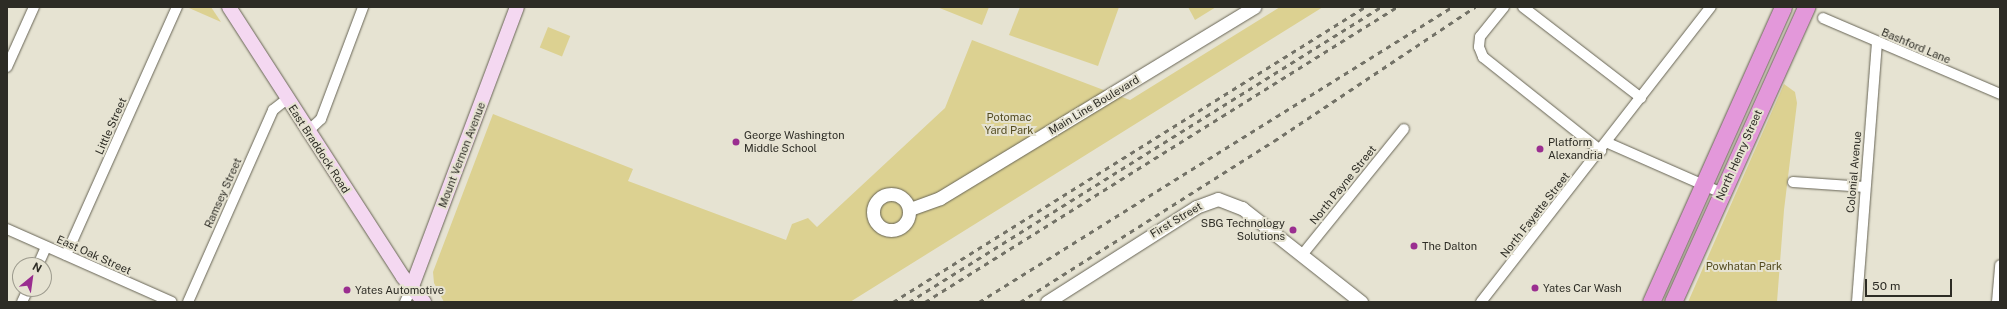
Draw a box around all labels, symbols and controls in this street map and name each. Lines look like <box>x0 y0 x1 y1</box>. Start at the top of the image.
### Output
street label: Bashford Lane <box>1879 25 1953 67</box>
street label: Main Line Boulevard <box>1046 73 1142 137</box>
street label: Little Street <box>93 95 129 157</box>
street label: Mount Vernon Avenue <box>436 100 488 210</box>
street label: East Braddock Road <box>285 102 353 196</box>
street label: North Henry Street <box>1713 108 1765 202</box>
park label: Potomac Yard Park <box>985 111 1033 137</box>
place label: George Washington Middle School <box>744 129 845 155</box>
street label: Colonial Avenue <box>1844 131 1864 213</box>
place label: Platform Alexandria <box>1548 136 1603 162</box>
marker: George Washington Middle School <box>731 137 741 147</box>
street label: North Payne Street <box>1307 143 1379 227</box>
marker: Platform Alexandria <box>1535 144 1545 154</box>
street label: Ramsey Street <box>202 156 244 230</box>
street label: North Fayette Street <box>1498 170 1572 260</box>
street label: First Street <box>1148 199 1204 241</box>
place label: SBG Technology Solutions <box>1201 217 1285 243</box>
marker: SBG Technology Solutions <box>1288 225 1298 235</box>
street label: East Oak Street <box>55 233 133 277</box>
place label: The Dalton <box>1422 239 1477 253</box>
marker: The Dalton <box>1409 241 1419 251</box>
north arrow <box>12 257 52 297</box>
park label: Powhatan Park <box>1706 259 1782 273</box>
text: N <box>31 260 44 275</box>
scale bar <box>1867 271 1954 297</box>
text: 50 m <box>1872 279 1900 293</box>
place label: Yates Car Wash <box>1543 281 1622 295</box>
place label: Yates Automotive <box>355 283 444 297</box>
marker: Yates Car Wash <box>1530 283 1540 293</box>
marker: Yates Automotive <box>342 285 352 295</box>

